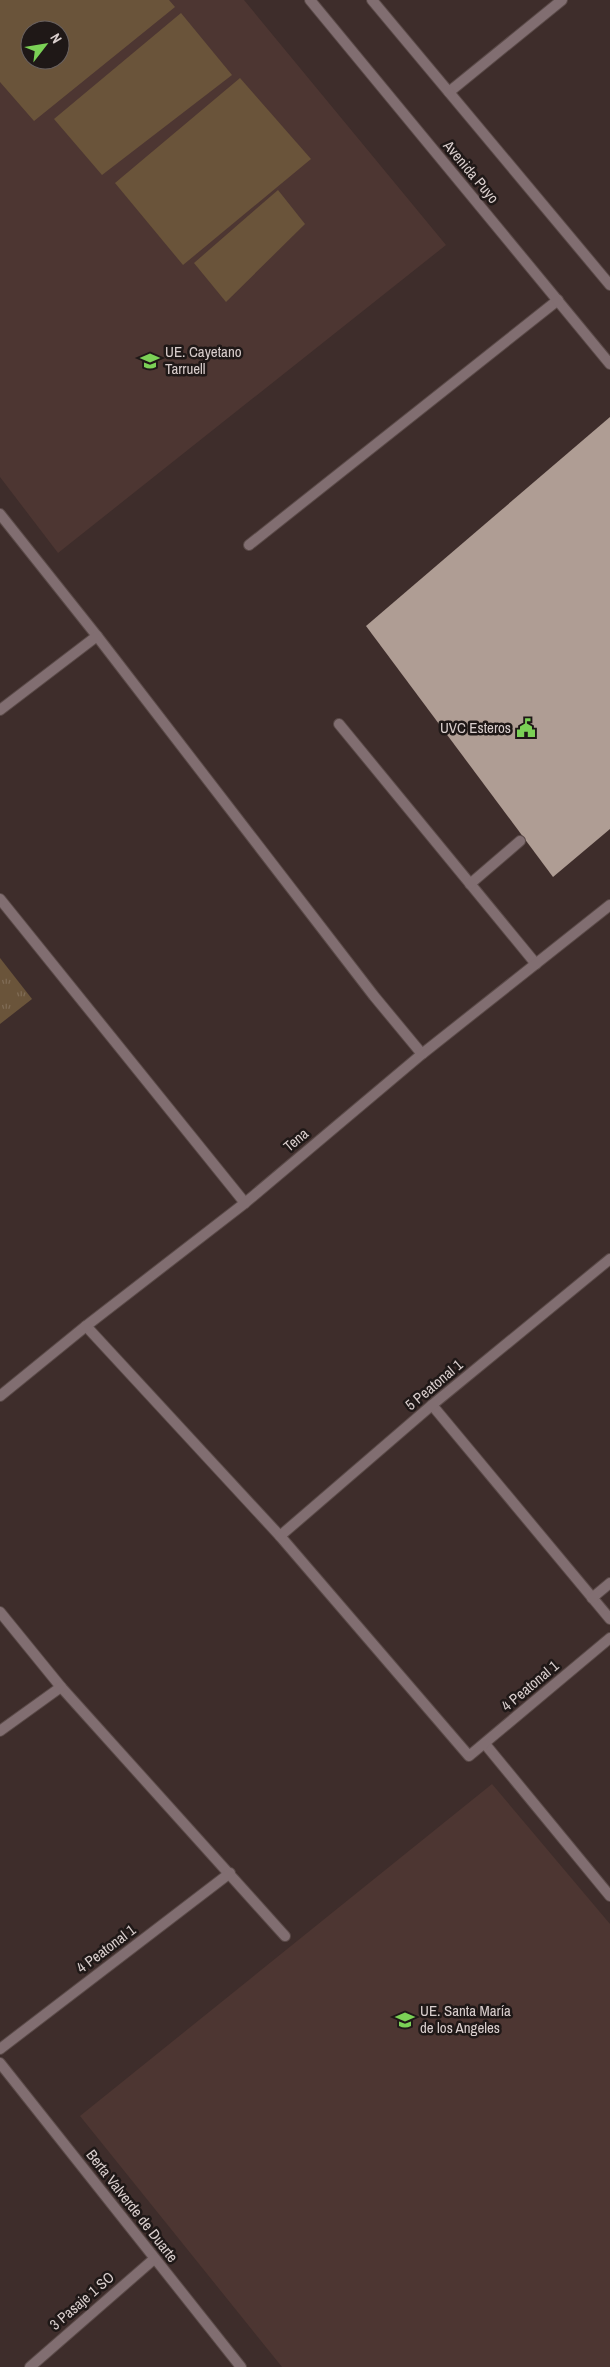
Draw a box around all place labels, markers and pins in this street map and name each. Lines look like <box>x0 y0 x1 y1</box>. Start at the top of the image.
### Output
place label: UE. Cayetano Tarruell <box>165 341 242 379</box>
school or university icon: UE. Cayetano Tarruell <box>139 350 161 372</box>
place label: UVC Esteros <box>440 717 511 738</box>
public building icon: UVC Esteros <box>515 717 537 739</box>
place label: UE. Santa María de los Angeles <box>420 2000 511 2038</box>
school or university icon: UE. Santa María de los Angeles <box>394 2009 416 2031</box>

